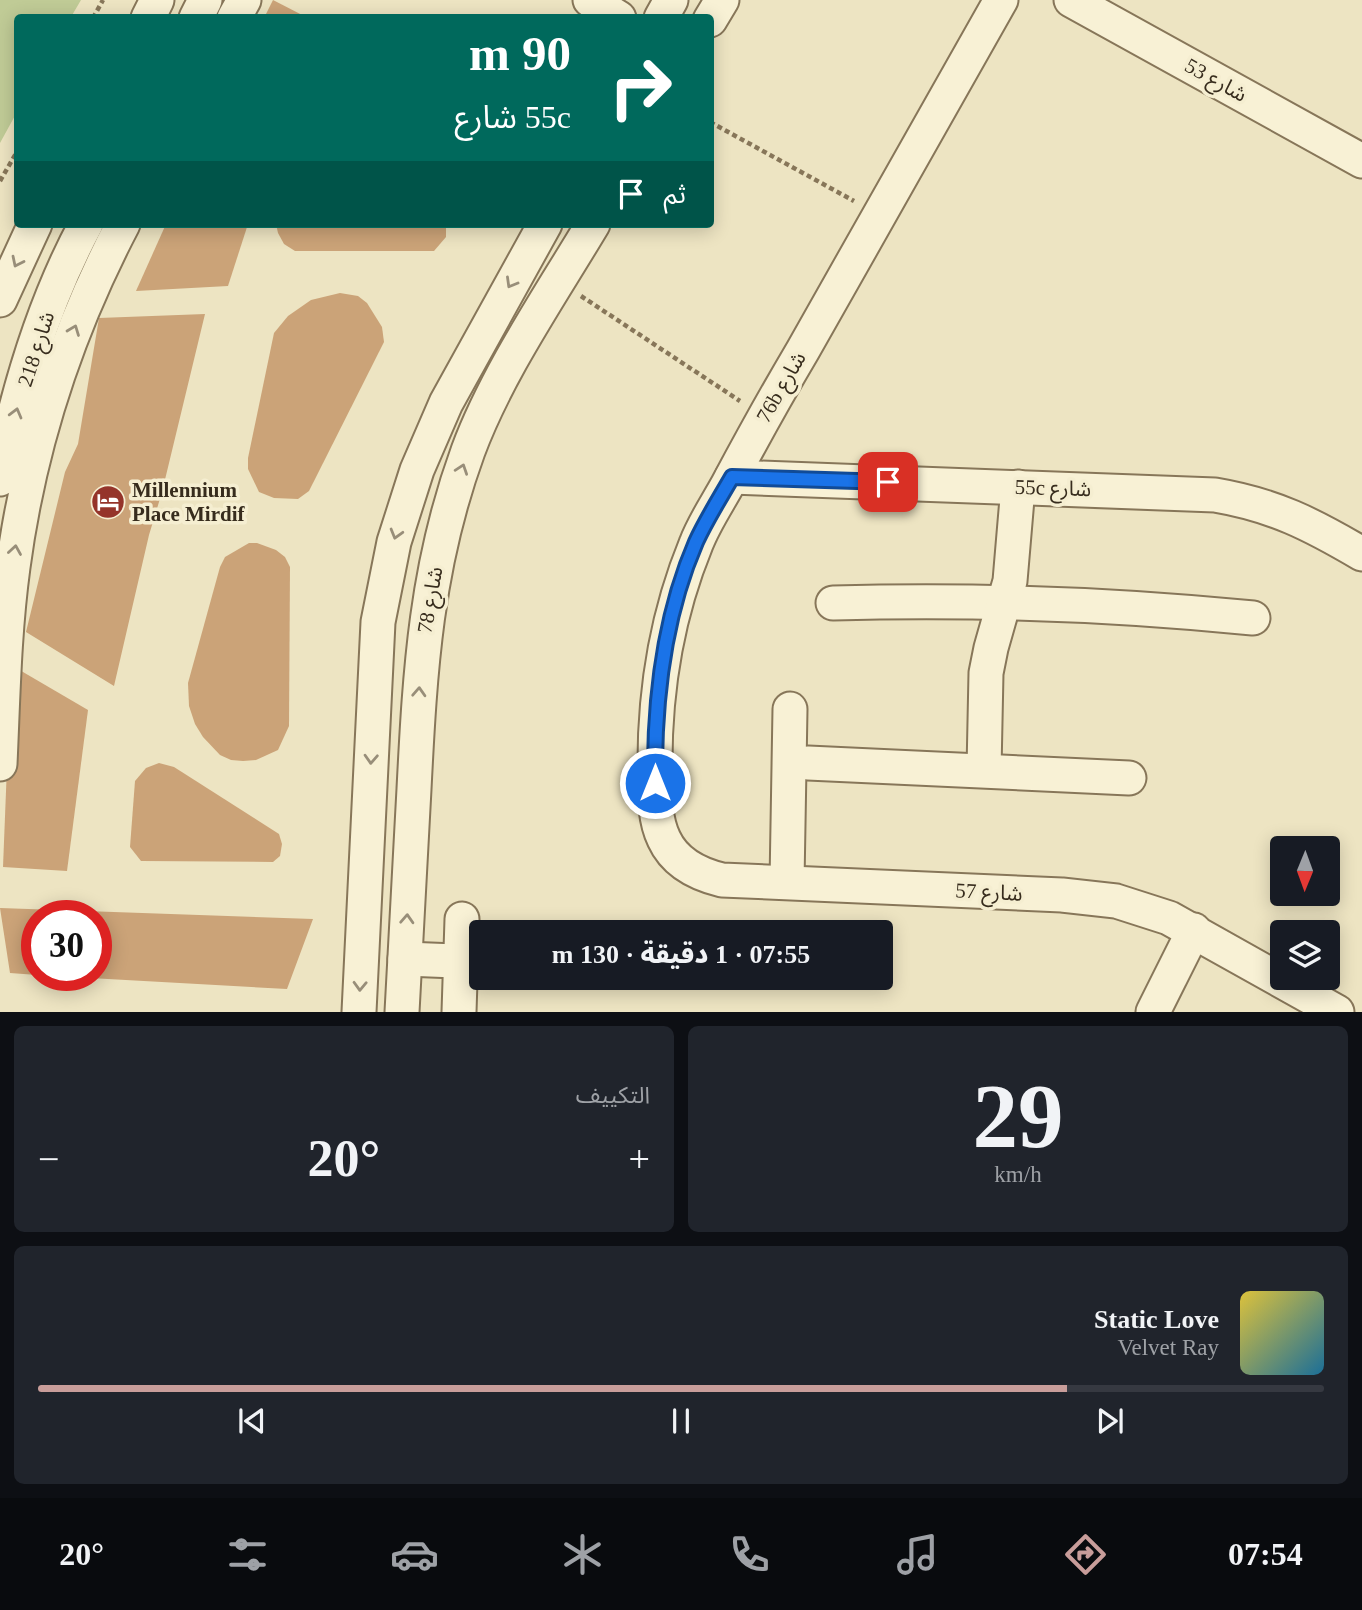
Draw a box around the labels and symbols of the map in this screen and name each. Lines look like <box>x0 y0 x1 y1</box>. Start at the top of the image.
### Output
street label: شارع 53 <box>1179 53 1251 109</box>
one-way arrow <box>11 255 25 267</box>
one-way arrow <box>506 276 519 289</box>
street label: شارع 218 <box>13 308 62 391</box>
one-way arrow <box>66 325 80 337</box>
street label: 76b شارع <box>751 347 813 428</box>
one-way arrow <box>7 407 22 419</box>
pin <box>858 452 918 512</box>
one-way arrow <box>454 464 468 476</box>
street label: 55c شارع <box>1014 475 1092 504</box>
place label: Millennium Place Mirdif <box>132 478 246 526</box>
hotel icon: Millennium Place Mirdif <box>89 483 127 521</box>
one-way arrow <box>390 528 405 540</box>
one-way arrow <box>7 544 22 556</box>
street label: شارع 78 <box>412 565 451 636</box>
one-way arrow <box>411 686 426 697</box>
position arrow <box>618 746 692 820</box>
one-way arrow <box>363 754 378 765</box>
north arrow <box>1270 836 1340 906</box>
street label: شارع 57 <box>955 878 1023 909</box>
speed limit sign: 30 <box>21 900 112 991</box>
one-way arrow <box>399 913 414 924</box>
one-way arrow <box>352 981 367 992</box>

